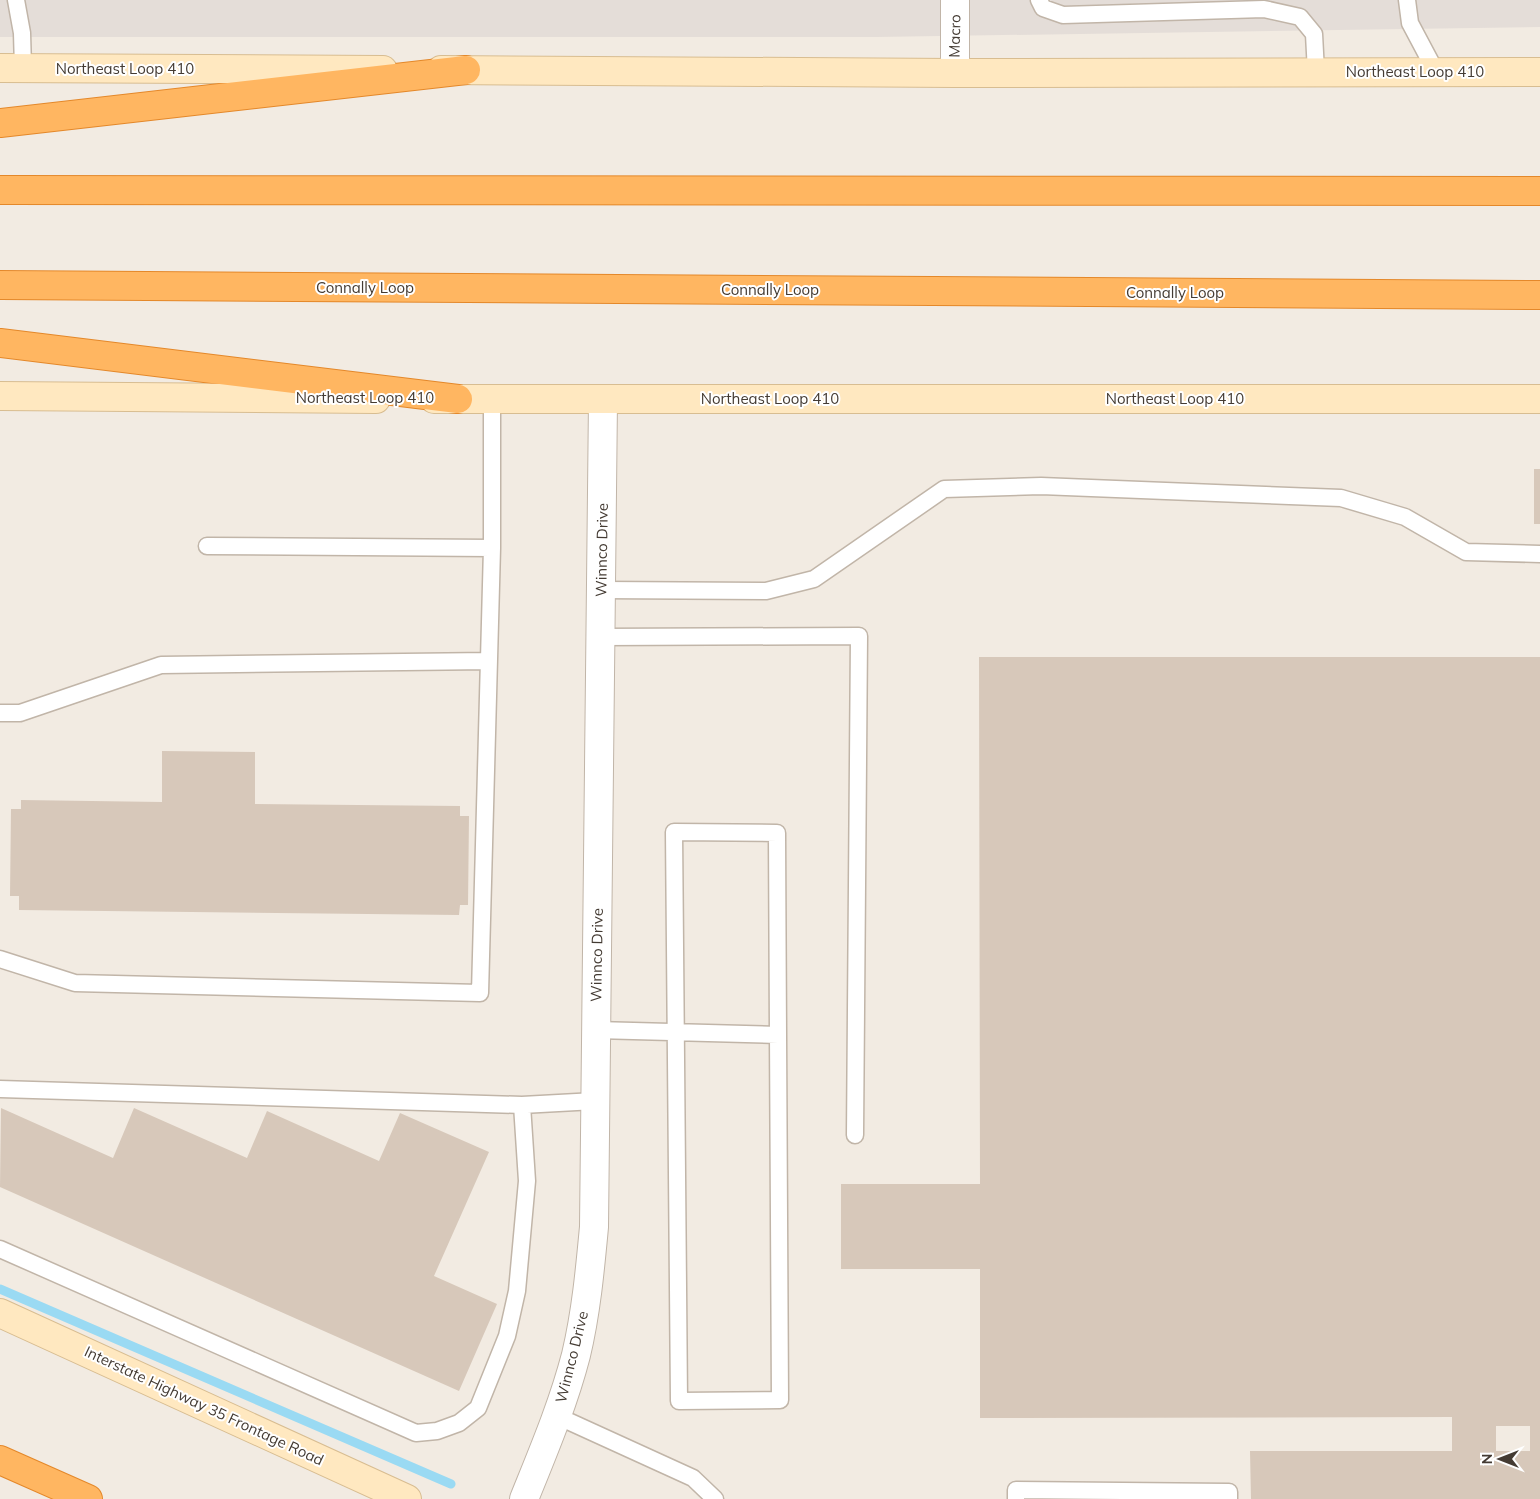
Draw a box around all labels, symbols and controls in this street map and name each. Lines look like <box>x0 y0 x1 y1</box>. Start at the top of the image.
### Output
street label: Macro <box>945 14 964 58</box>
street label: Northeast Loop 410 <box>56 59 194 78</box>
street label: Northeast Loop 410 <box>1346 62 1484 81</box>
street label: Connally Loop <box>316 278 414 297</box>
street label: Connally Loop <box>721 280 819 299</box>
street label: Connally Loop <box>1126 283 1224 302</box>
street label: Northeast Loop 410 <box>296 388 434 407</box>
street label: Northeast Loop 410 <box>701 389 839 408</box>
street label: Northeast Loop 410 <box>1106 389 1244 408</box>
street label: Winnco Drive <box>591 503 612 597</box>
street label: Winnco Drive <box>586 908 607 1002</box>
street label: Winnco Drive <box>551 1309 592 1405</box>
street label: Interstate Highway 35 Frontage Road <box>82 1342 327 1469</box>
north arrow <box>1475 1434 1525 1484</box>
text: N <box>1478 1454 1496 1464</box>

